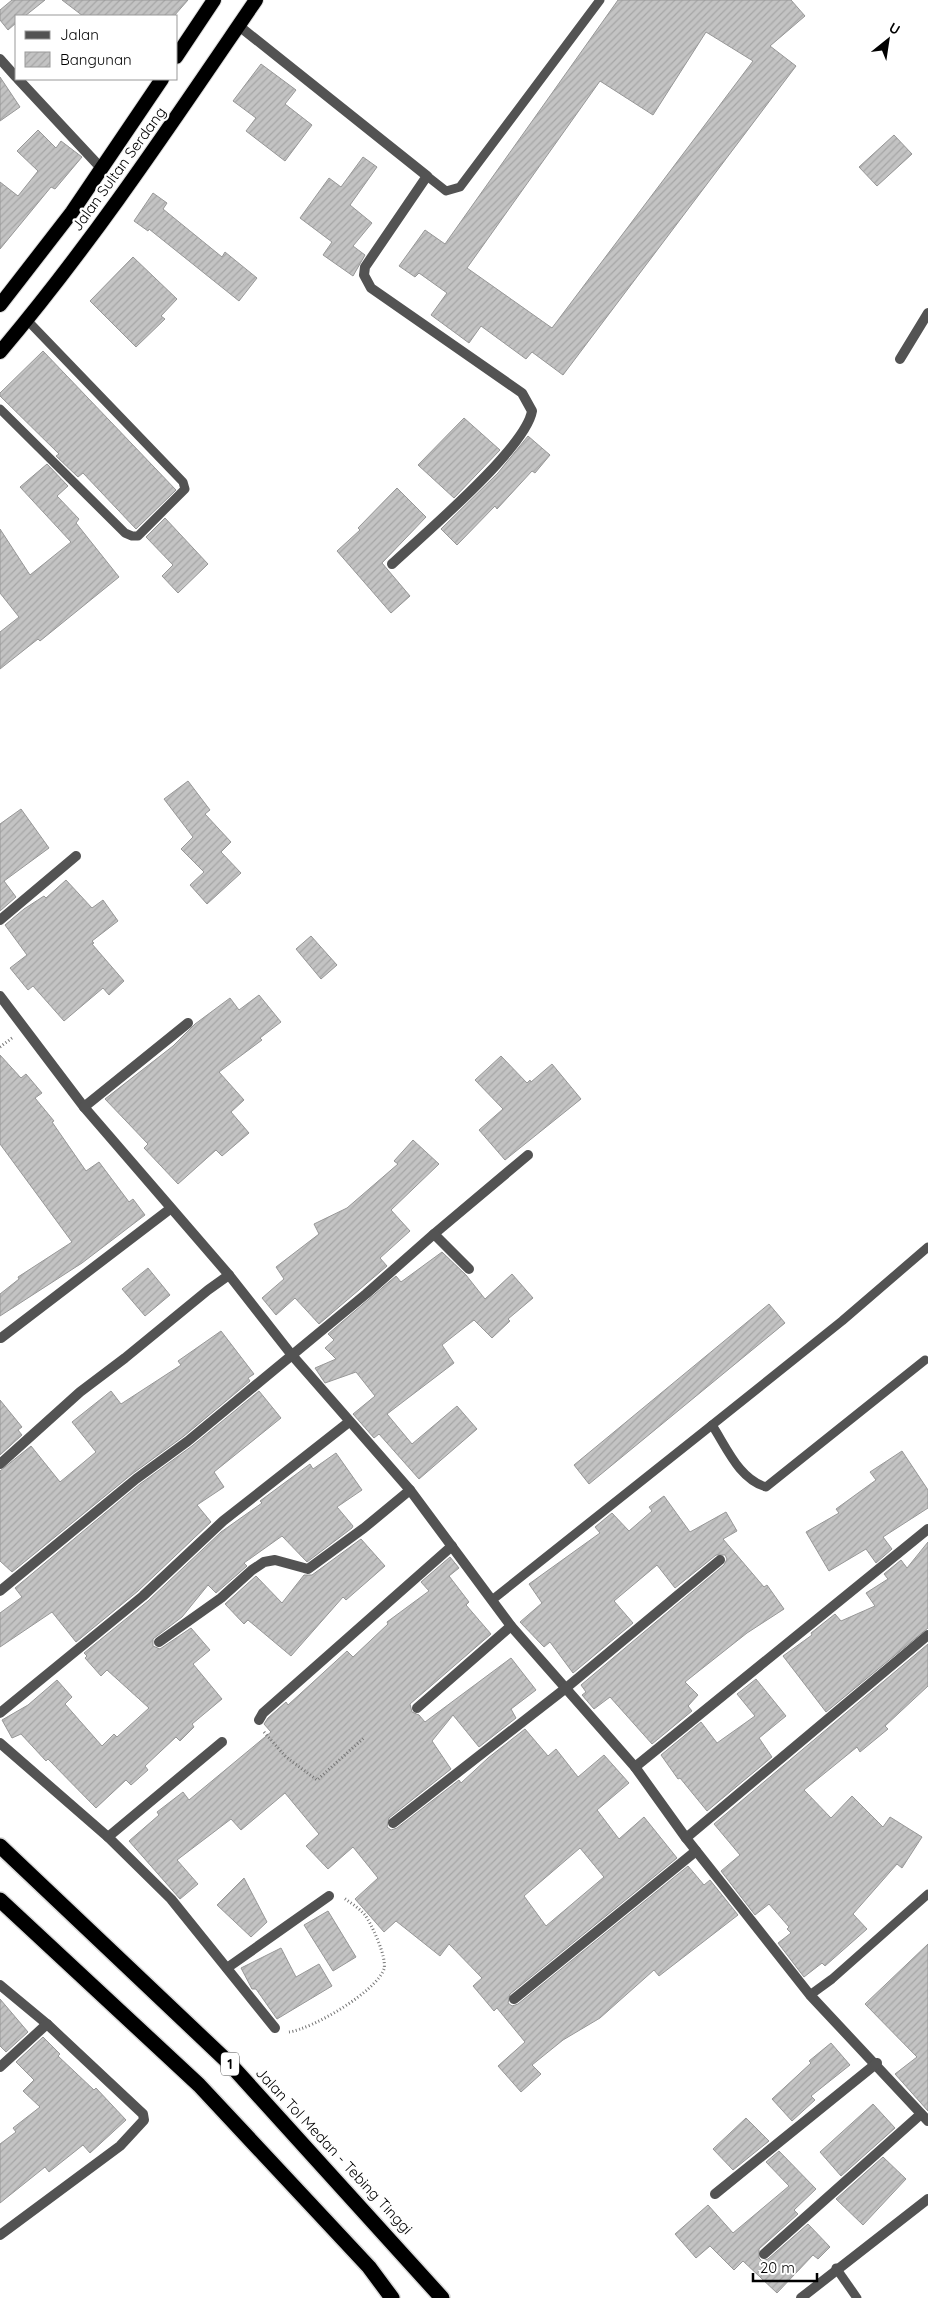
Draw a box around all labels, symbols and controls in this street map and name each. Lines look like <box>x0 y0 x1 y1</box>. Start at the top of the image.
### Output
legend <box>15 15 178 80</box>
north arrow <box>863 15 913 65</box>
text: U <box>886 18 903 39</box>
text: Jalan <box>60 25 99 44</box>
text: Bangunan <box>60 50 132 69</box>
street label: Jalan Sultan Serdang <box>67 103 170 235</box>
road number: 1 <box>221 2052 239 2076</box>
street label: Jalan Tol Medan - Tebing Tinggi <box>252 2063 417 2238</box>
scale bar <box>753 2250 817 2282</box>
text: 20 m <box>760 2258 795 2277</box>

